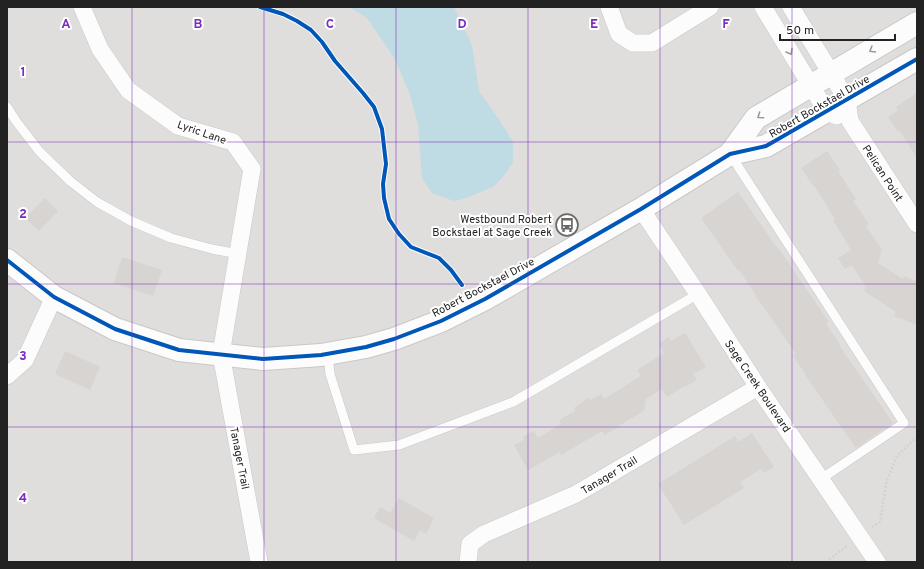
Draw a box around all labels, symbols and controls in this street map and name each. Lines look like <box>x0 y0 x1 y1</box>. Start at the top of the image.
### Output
scale bar <box>780 16 895 42</box>
text: A <box>61 17 71 33</box>
text: B <box>194 17 203 33</box>
text: C <box>326 17 334 33</box>
text: D <box>457 17 467 33</box>
text: E <box>590 17 598 33</box>
text: F <box>722 17 730 33</box>
text: 50 m <box>786 23 814 39</box>
one-way arrow <box>869 45 876 52</box>
one-way arrow <box>786 48 793 55</box>
text: 1 <box>20 65 26 81</box>
street label: Robert Bockstael Drive <box>767 72 872 141</box>
one-way arrow <box>757 112 764 119</box>
street label: Lyric Lane <box>175 118 228 148</box>
street label: Pelican Point <box>859 143 906 205</box>
text: 2 <box>19 207 27 223</box>
bus stop icon: Westbound Robert Bockstael at Sage Creek <box>554 212 580 238</box>
place label: Westbound Robert Bockstael at Sage Creek <box>432 213 552 240</box>
street label: Robert Bockstael Drive <box>430 255 537 321</box>
street label: Sage Creek Boulevard <box>721 338 793 435</box>
text: 3 <box>19 349 27 365</box>
street label: Tanager Trail <box>226 426 252 491</box>
street label: Tanager Trail <box>579 454 640 498</box>
text: 4 <box>19 491 27 507</box>

